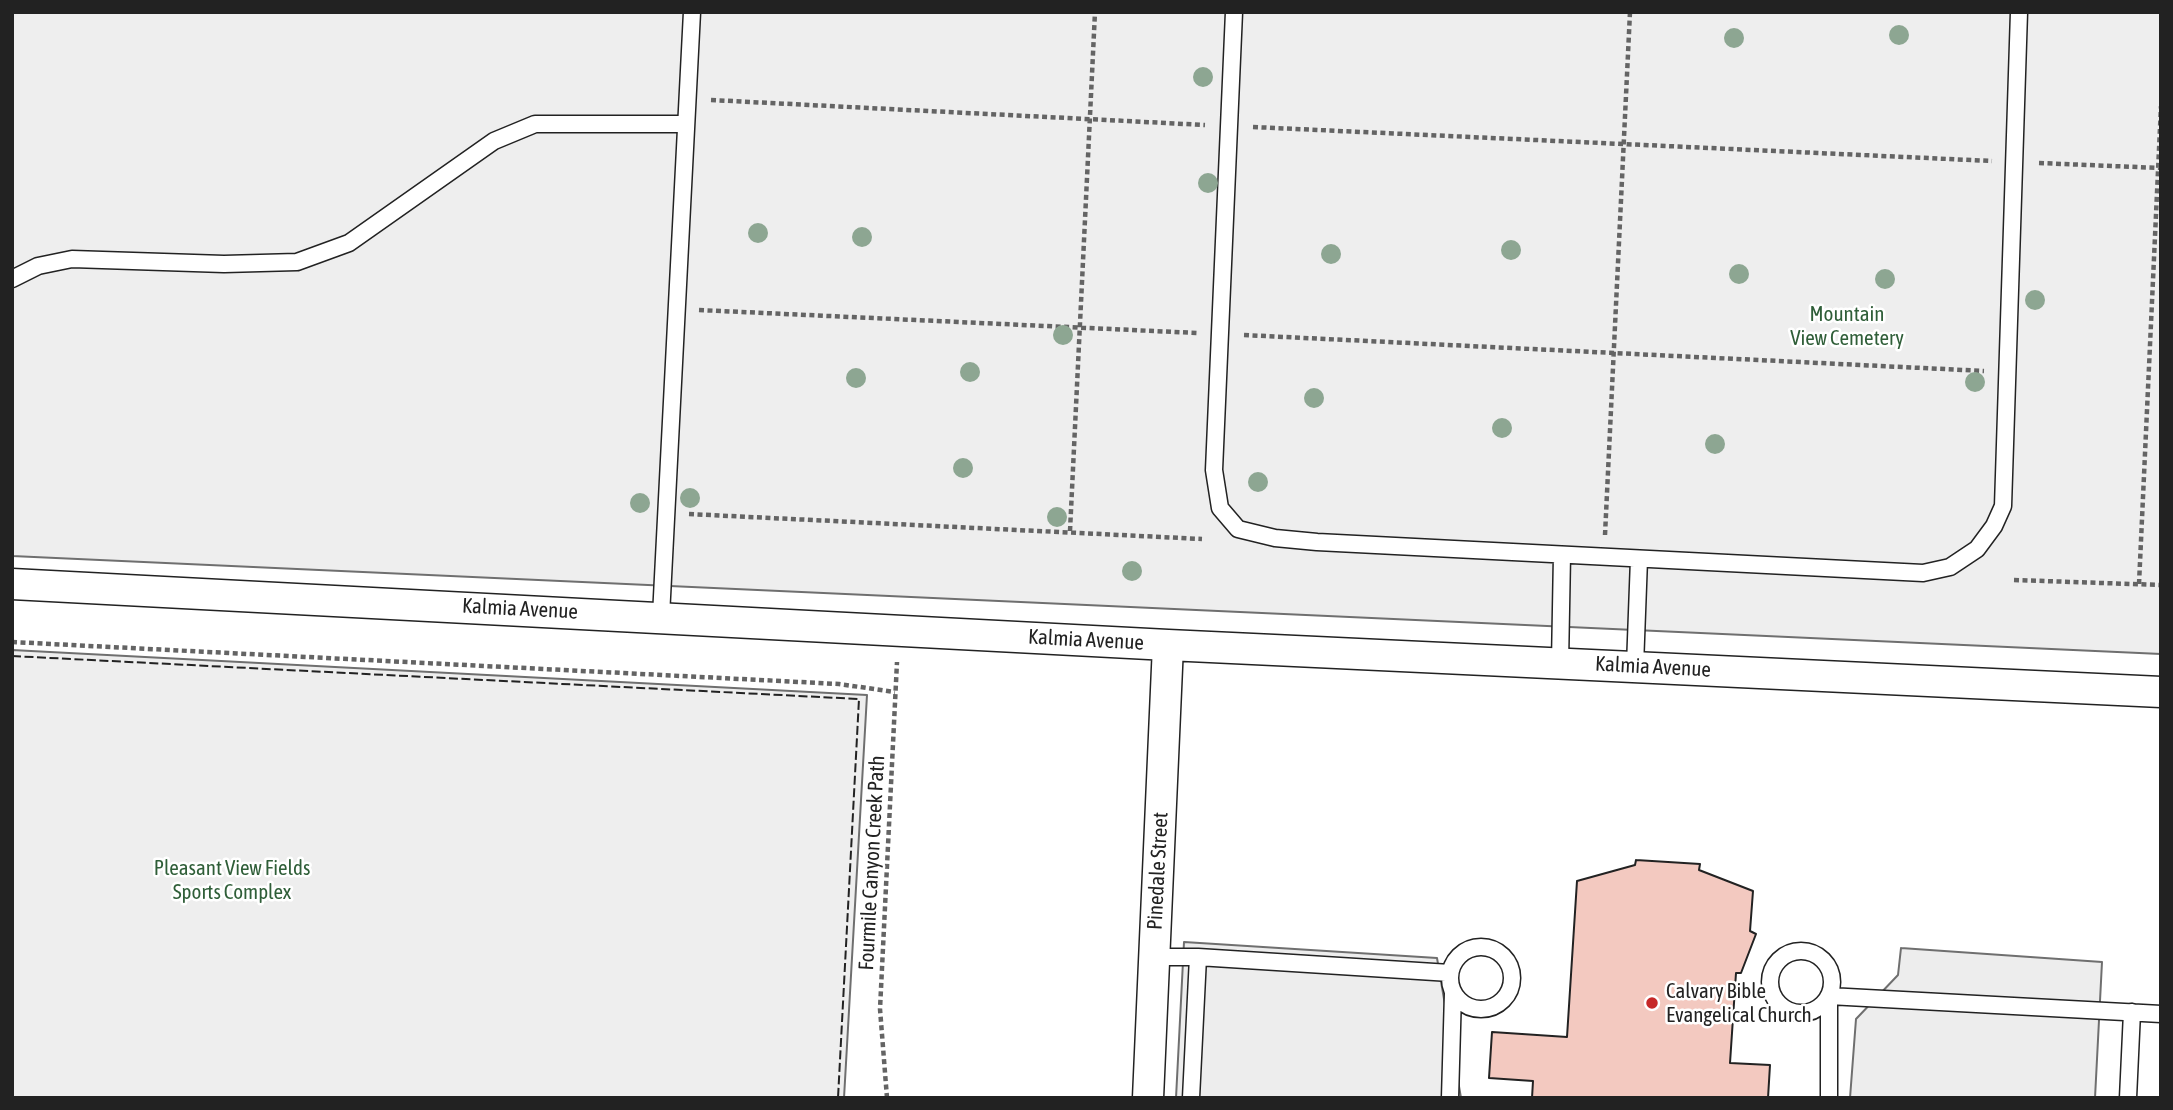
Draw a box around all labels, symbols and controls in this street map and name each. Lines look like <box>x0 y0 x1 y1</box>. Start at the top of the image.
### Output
park label: Mountain View Cemetery <box>1790 301 1904 351</box>
street label: Kalmia Avenue <box>461 593 579 625</box>
street label: Kalmia Avenue <box>1027 624 1145 656</box>
street label: Kalmia Avenue <box>1594 651 1712 683</box>
street label: Fourmile Canyon Creek Path <box>854 755 890 971</box>
street label: Pinedale Street <box>1142 811 1174 931</box>
park label: Pleasant View Fields Sports Complex <box>154 855 310 905</box>
place label: Calvary Bible Evangelical Church <box>1666 978 1812 1028</box>
marker: Calvary Bible Evangelical Church <box>1644 995 1660 1011</box>

